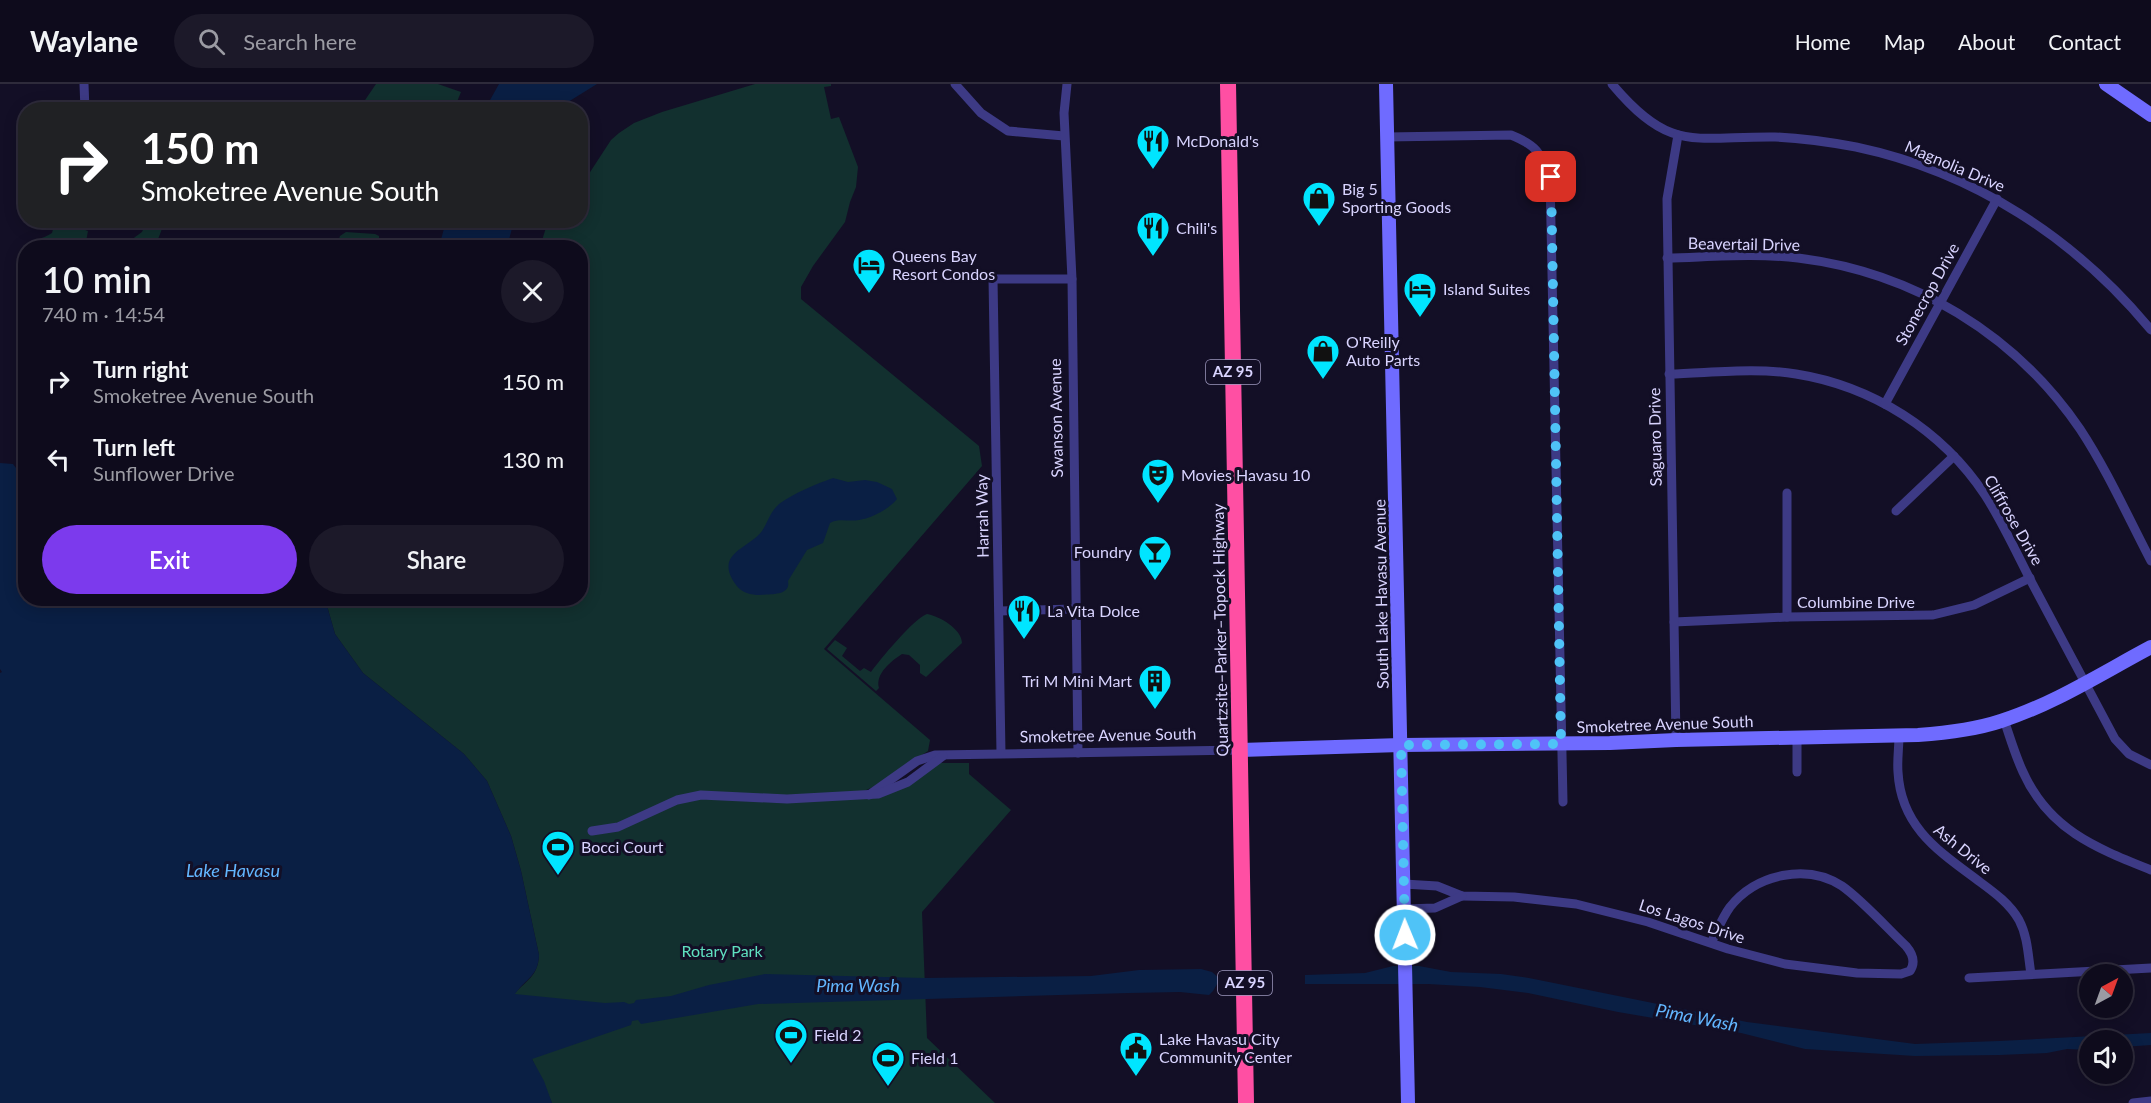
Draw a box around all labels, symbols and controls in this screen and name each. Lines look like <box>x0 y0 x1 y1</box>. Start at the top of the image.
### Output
search box <box>174 14 594 68</box>
text: Waylane <box>30 24 138 58</box>
icon: search <box>195 25 228 58</box>
text: Search here <box>243 28 357 55</box>
text: Home <box>1795 29 1851 54</box>
text: Map <box>1884 29 1925 54</box>
text: About <box>1958 29 2015 54</box>
text: Contact <box>2048 29 2121 54</box>
text: 150 m <box>141 123 259 173</box>
restaurant icon: McDonald's <box>1135 123 1171 170</box>
icon: right <box>42 126 120 204</box>
place label: McDonald's <box>1176 131 1259 150</box>
street label: Magnolia Drive <box>1902 136 2008 195</box>
pin <box>1525 151 1576 202</box>
icon: arrive <box>1534 160 1567 193</box>
text: Smoketree Avenue South <box>141 174 439 207</box>
place label: Big 5 Sporting Goods <box>1342 179 1451 216</box>
shop icon: Big 5 Sporting Goods <box>1301 180 1337 227</box>
restaurant icon: Chili's <box>1135 210 1171 257</box>
place label: Chili's <box>1176 218 1217 237</box>
street label: Beavertail Drive <box>1688 233 1800 254</box>
street label: Stonecrop Drive <box>1891 239 1962 348</box>
place label: Queens Bay Resort Condos <box>892 246 995 283</box>
hotel icon: Queens Bay Resort Condos <box>851 247 887 294</box>
text: 10 min <box>42 257 152 301</box>
button: close <box>501 260 564 323</box>
hotel icon: Island Suites <box>1402 271 1438 318</box>
place label: Island Suites <box>1443 279 1530 298</box>
text: 740 m · 14:54 <box>42 302 165 326</box>
place label: O'Reilly Auto Parts <box>1346 332 1420 369</box>
shop icon: O'Reilly Auto Parts <box>1305 333 1341 380</box>
text: Turn right <box>93 356 188 383</box>
street label: Swanson Avenue <box>1045 358 1066 478</box>
road number: AZ 95 <box>1206 360 1260 384</box>
icon: right <box>42 365 75 398</box>
text: 150 m <box>502 368 564 395</box>
text: Smoketree Avenue South <box>93 383 314 407</box>
street label: Saguaro Drive <box>1644 388 1665 486</box>
text: Turn left <box>93 434 175 461</box>
icon: left <box>42 443 75 476</box>
text: 130 m <box>502 446 564 473</box>
theatre icon: Movies Havasu 10 <box>1140 457 1176 504</box>
text: Sunflower Drive <box>93 461 235 485</box>
place label: Movies Havasu 10 <box>1181 465 1310 484</box>
street label: Cliffrose Drive <box>1981 471 2048 568</box>
street label: Harrah Way <box>971 473 992 558</box>
street label: South Lake Havasu Avenue <box>1369 499 1392 689</box>
street label: Quartzsite–Parker–Topock Highway <box>1208 503 1231 757</box>
button: Exit <box>42 525 297 594</box>
button: Share <box>309 525 564 594</box>
bar icon: Foundry <box>1137 534 1173 581</box>
place label: Foundry <box>1074 542 1133 561</box>
street label: Columbine Drive <box>1797 592 1915 611</box>
restaurant icon: La Vita Dolce <box>1006 593 1042 640</box>
place label: La Vita Dolce <box>1047 601 1140 620</box>
building icon: Tri M Mini Mart <box>1137 663 1173 710</box>
place label: Tri M Mini Mart <box>1022 671 1132 690</box>
street label: Smoketree Avenue South <box>1576 711 1754 736</box>
street label: Smoketree Avenue South <box>1019 723 1197 746</box>
street label: Ash Drive <box>1931 820 1996 878</box>
sports icon: Bocci Court <box>540 829 576 876</box>
place label: Bocci Court <box>581 837 664 856</box>
water label: Lake Havasu <box>186 859 280 881</box>
street label: Los Lagos Drive <box>1637 894 1748 947</box>
position arrow <box>1373 903 1437 967</box>
park label: Rotary Park <box>681 941 763 960</box>
north arrow <box>2079 964 2133 1018</box>
map controls <box>2079 964 2133 1084</box>
road number: AZ 95 <box>1218 971 1272 995</box>
water label: Pima Wash <box>816 974 900 996</box>
water label: Pima Wash <box>1654 998 1740 1036</box>
sports icon: Field 2 <box>773 1017 809 1064</box>
place label: Field 2 <box>814 1025 861 1044</box>
place label: Lake Havasu City Community Center <box>1159 1029 1292 1066</box>
public building icon: Lake Havasu City Community Center <box>1118 1030 1154 1077</box>
button: sound <box>2079 1030 2133 1084</box>
sports icon: Field 1 <box>870 1040 906 1087</box>
place label: Field 1 <box>911 1048 958 1067</box>

